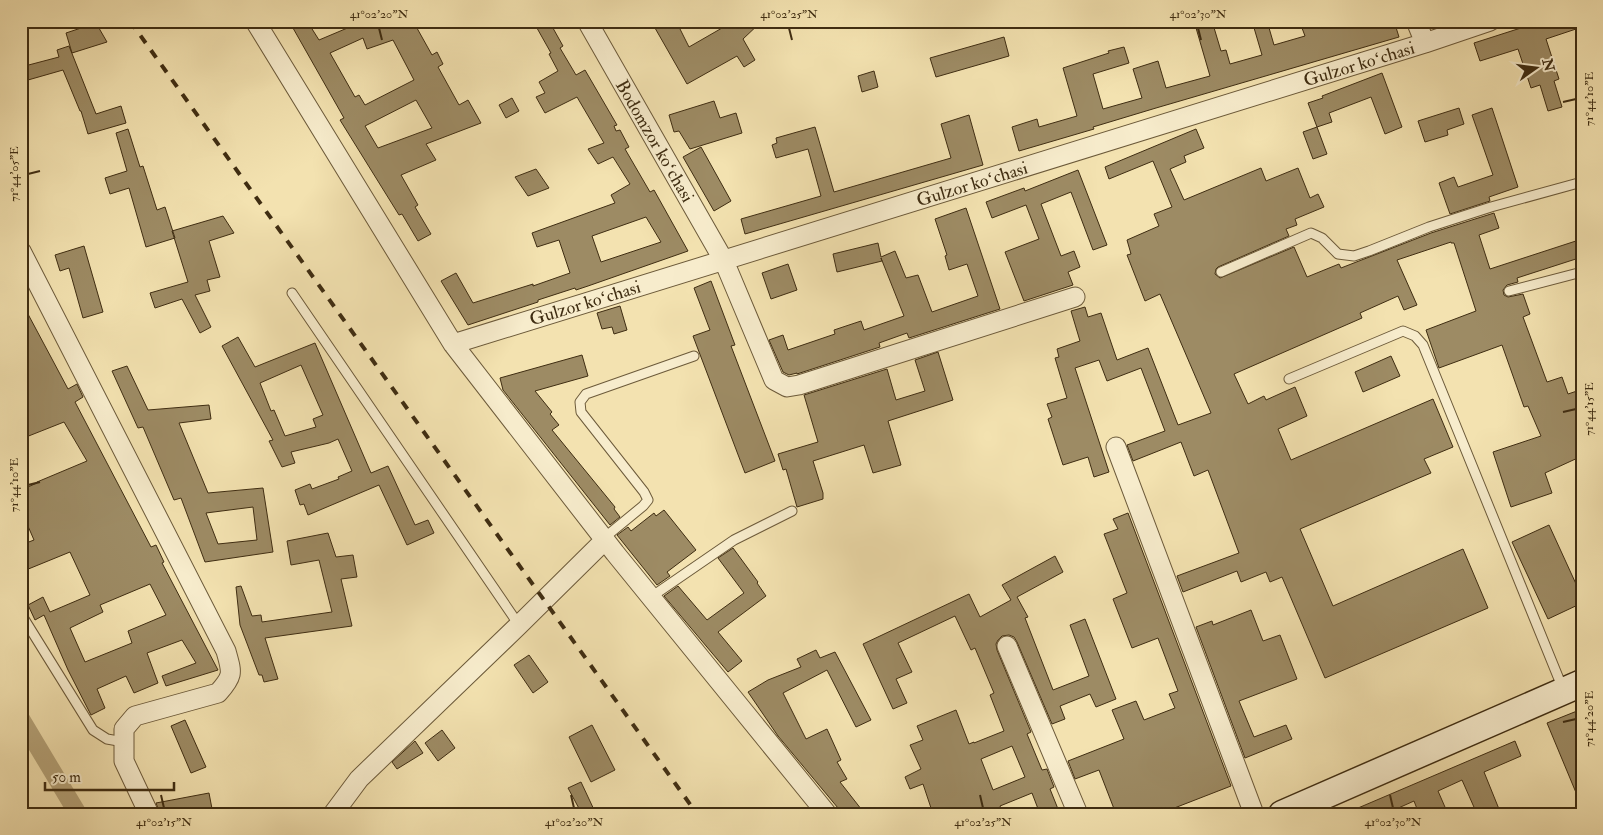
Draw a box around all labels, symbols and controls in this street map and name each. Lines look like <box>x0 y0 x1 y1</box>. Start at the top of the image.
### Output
text: 41°02'20"N <box>350 7 409 22</box>
text: 41°02'25"N <box>760 7 818 22</box>
text: 41°02'30"N <box>1169 7 1227 22</box>
street label: Gulzor koʻchasi <box>1301 37 1418 92</box>
north arrow <box>1510 42 1560 92</box>
text: N <box>1538 56 1558 74</box>
text: 71°44'10"E <box>1582 72 1597 126</box>
street label: Bodomzor koʻchasi <box>610 76 699 207</box>
text: 71°44'05"E <box>7 146 22 202</box>
street label: Gulzor koʻchasi <box>914 157 1031 212</box>
street label: Gulzor koʻchasi <box>527 276 644 331</box>
text: 71°44'15"E <box>1582 382 1597 436</box>
text: 71°44'10"E <box>7 458 22 512</box>
text: 71°44'20"E <box>1582 691 1597 747</box>
scale bar <box>45 760 174 792</box>
text: 50 m <box>52 768 81 787</box>
text: 41°02'15"N <box>136 815 192 830</box>
text: 41°02'20"N <box>545 815 604 830</box>
text: 41°02'25"N <box>954 815 1012 830</box>
text: 41°02'30"N <box>1364 815 1422 830</box>

